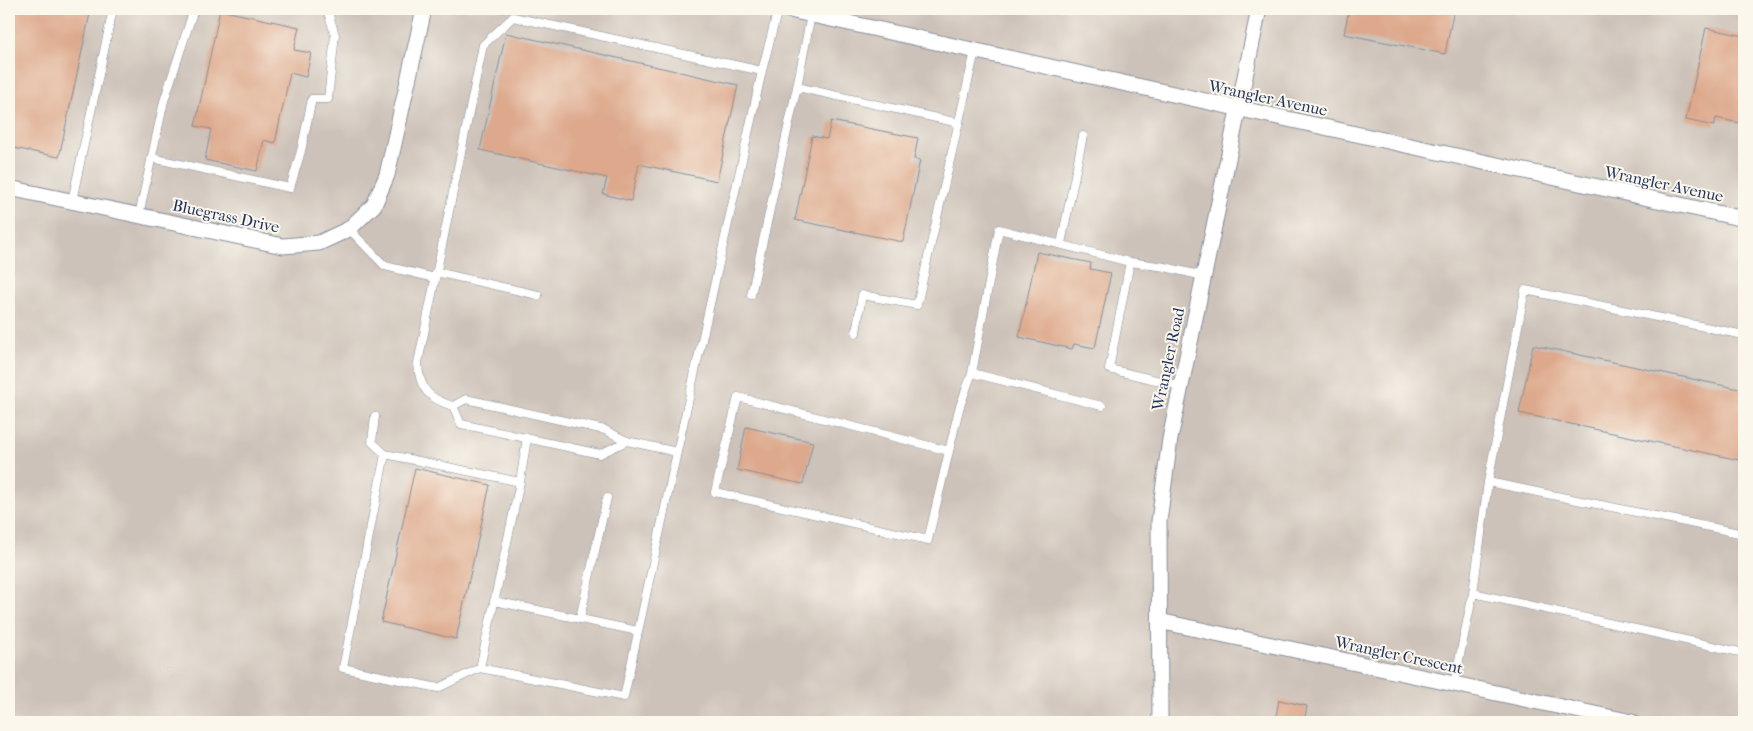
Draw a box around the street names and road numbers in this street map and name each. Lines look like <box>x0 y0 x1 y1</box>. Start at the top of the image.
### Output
street label: Wrangler Avenue <box>1206 76 1329 120</box>
street label: Wrangler Avenue <box>1602 162 1725 206</box>
street label: Bluegrass Drive <box>171 195 281 237</box>
street label: Wrangler Road <box>1148 305 1188 413</box>
street label: Wrangler Crescent <box>1332 632 1465 678</box>

